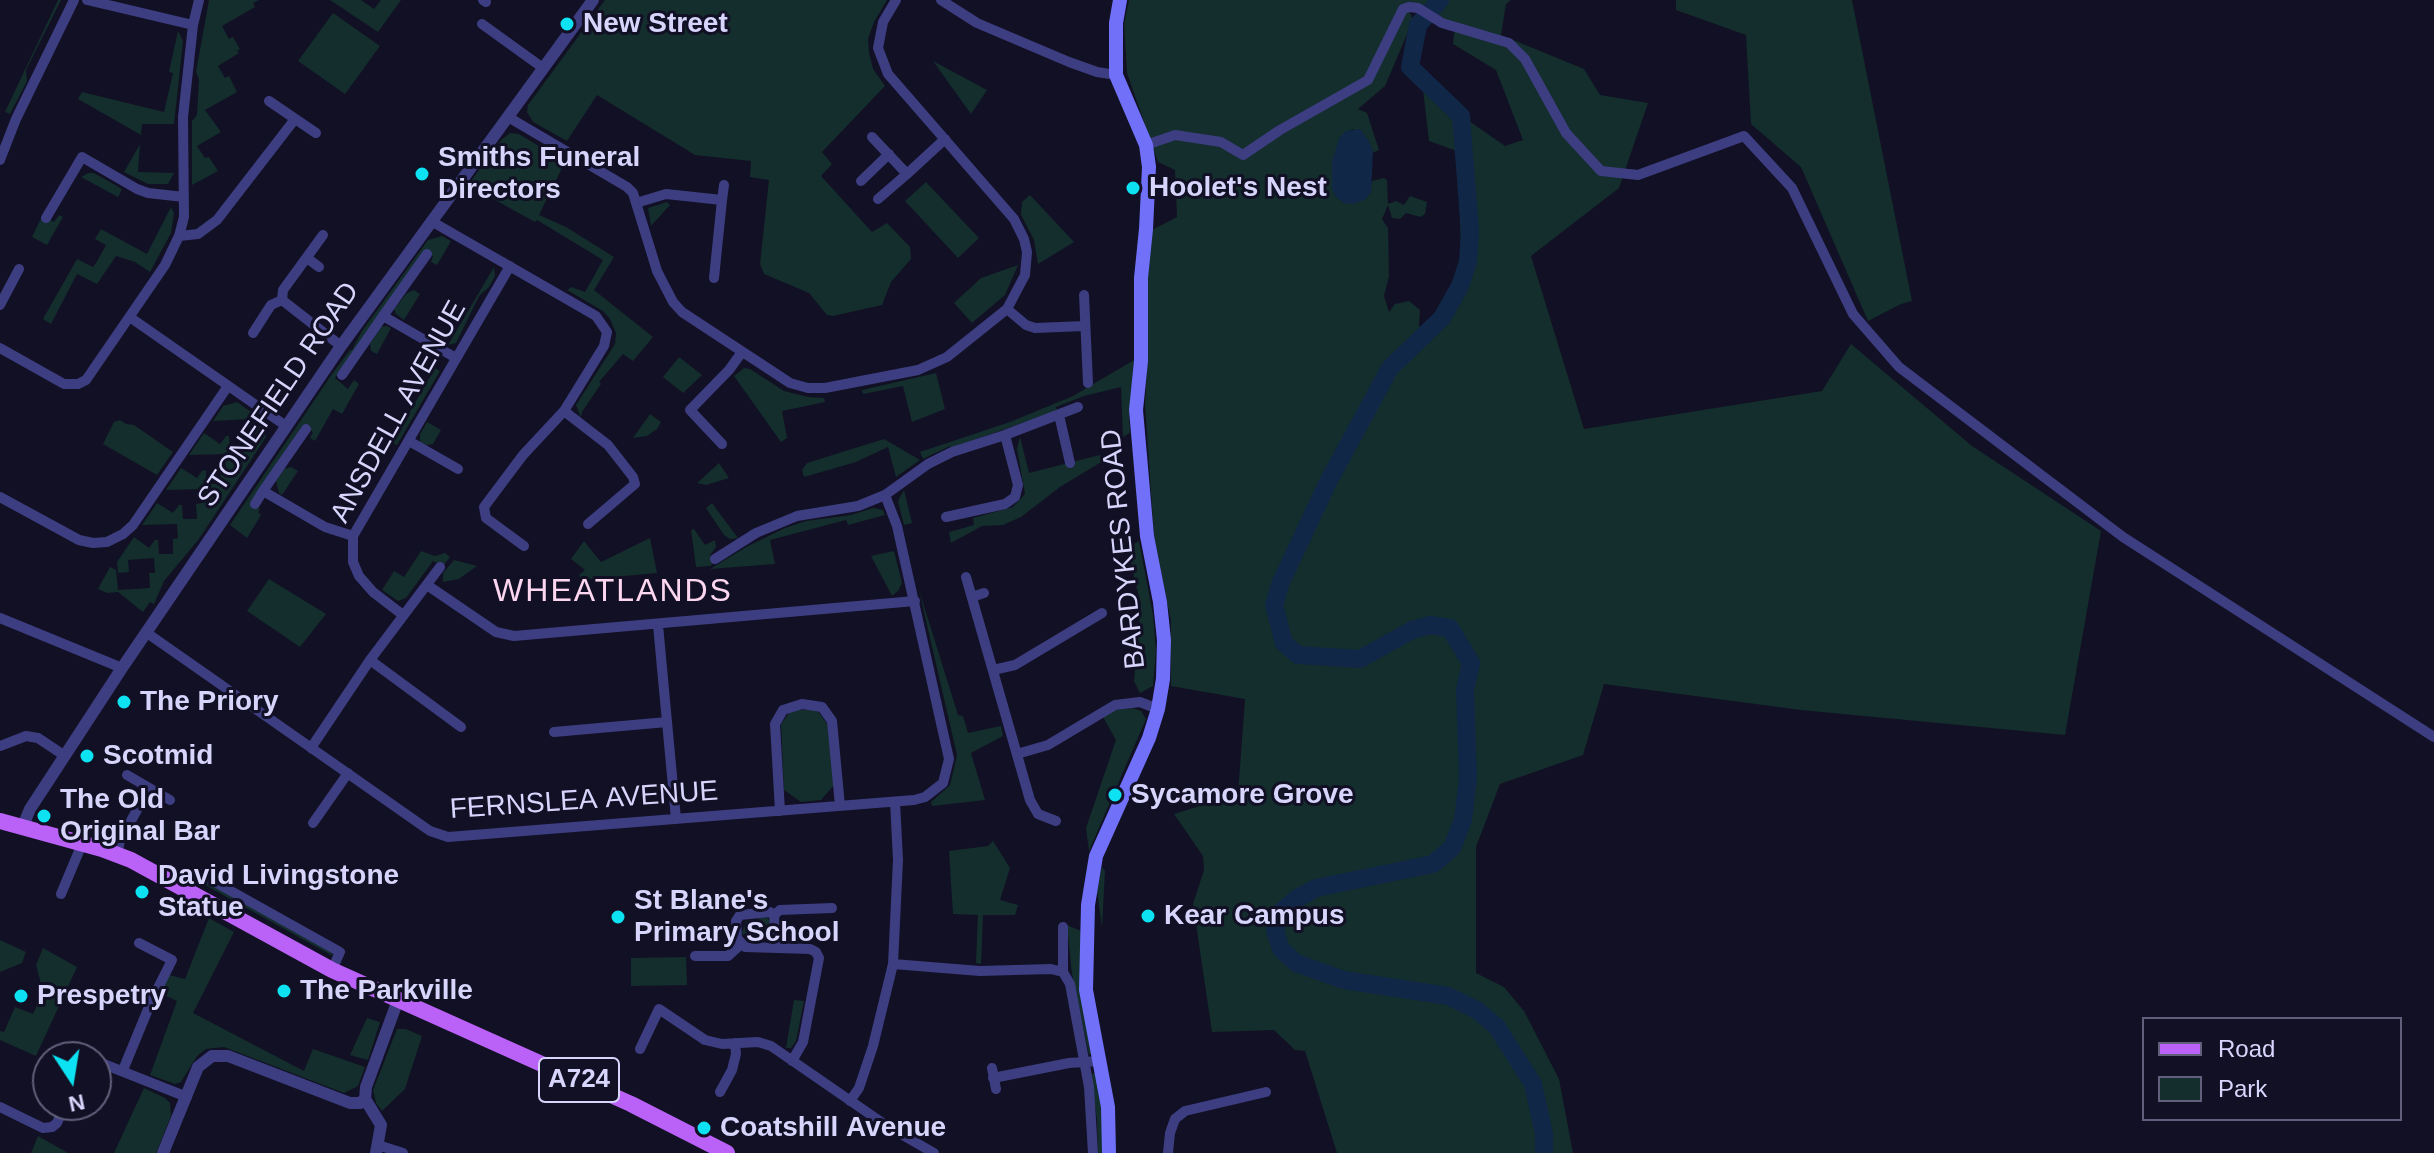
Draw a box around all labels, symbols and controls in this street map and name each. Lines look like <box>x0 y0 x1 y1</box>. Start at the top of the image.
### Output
place label: New Street <box>583 7 728 41</box>
marker: New Street <box>558 15 576 33</box>
place label: Smiths Funeral Directors <box>438 141 640 207</box>
marker: Smiths Funeral Directors <box>413 165 431 183</box>
place label: Hoolet's Nest <box>1149 171 1327 205</box>
marker: Hoolet's Nest <box>1124 179 1142 197</box>
street label: STONEFIELD ROAD <box>191 276 367 514</box>
street label: ANSDELL AVENUE <box>324 295 474 529</box>
street label: BARDYKES ROAD <box>1095 427 1153 671</box>
district label: WHEATLANDS <box>493 573 733 611</box>
place label: The Priory <box>140 685 278 719</box>
marker: The Priory <box>115 693 133 711</box>
place label: Scotmid <box>103 739 213 773</box>
marker: Scotmid <box>78 747 96 765</box>
street label: FERNSLEA AVENUE <box>449 775 719 827</box>
place label: Sycamore Grove <box>1131 778 1354 812</box>
place label: The Old Original Bar <box>60 783 220 849</box>
marker: Sycamore Grove <box>1106 786 1124 804</box>
marker: The Old Original Bar <box>35 807 53 825</box>
place label: David Livingstone Statue <box>158 859 399 925</box>
marker: David Livingstone Statue <box>133 883 151 901</box>
place label: St Blane's Primary School <box>634 884 839 950</box>
place label: Kear Campus <box>1164 899 1345 933</box>
marker: Kear Campus <box>1139 907 1157 925</box>
marker: St Blane's Primary School <box>609 908 627 926</box>
place label: The Parkville <box>300 974 473 1008</box>
place label: Prespetry <box>37 979 166 1013</box>
marker: The Parkville <box>275 982 293 1000</box>
marker: Prespetry <box>12 987 30 1005</box>
legend <box>2142 1017 2402 1121</box>
text: Road <box>2218 1035 2275 1062</box>
north arrow <box>32 1041 112 1121</box>
road number: A724 <box>539 1058 619 1102</box>
text: Park <box>2218 1075 2267 1102</box>
text: N <box>66 1089 87 1117</box>
place label: Coatshill Avenue <box>720 1111 946 1145</box>
marker: Coatshill Avenue <box>695 1119 713 1137</box>

